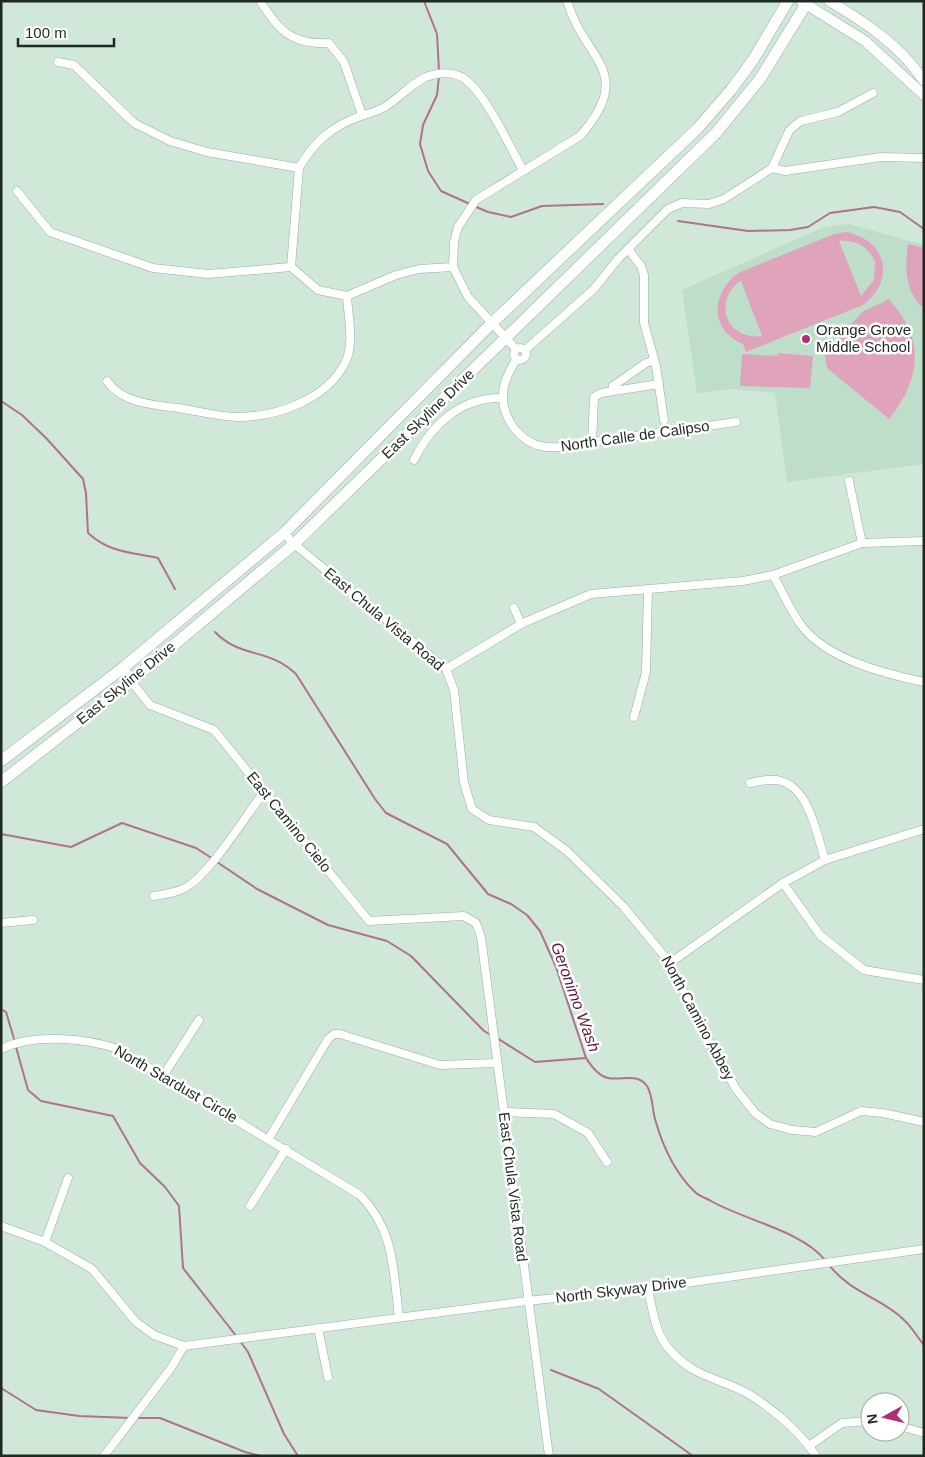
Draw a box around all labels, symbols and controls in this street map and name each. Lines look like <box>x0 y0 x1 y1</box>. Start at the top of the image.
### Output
scale bar <box>18 15 114 47</box>
text: 100 m <box>25 24 67 41</box>
place label: Orange Grove Middle School <box>816 321 911 355</box>
marker: Orange Grove Middle School <box>800 333 812 345</box>
street label: East Skyline Drive <box>378 365 477 462</box>
street label: North Calle de Calipso <box>559 417 710 454</box>
street label: East Chula Vista Road <box>321 564 447 674</box>
street label: East Skyline Drive <box>73 638 178 728</box>
street label: East Camino Cielo <box>244 768 335 875</box>
water label: Geronimo Wash <box>548 940 603 1054</box>
street label: North Camino Abbey <box>658 953 739 1083</box>
street label: North Stardust Circle <box>112 1041 241 1126</box>
street label: East Chula Vista Road <box>496 1111 531 1263</box>
street label: North Skyway Drive <box>555 1273 687 1306</box>
north arrow <box>860 1392 910 1442</box>
text: N <box>863 1413 881 1425</box>

